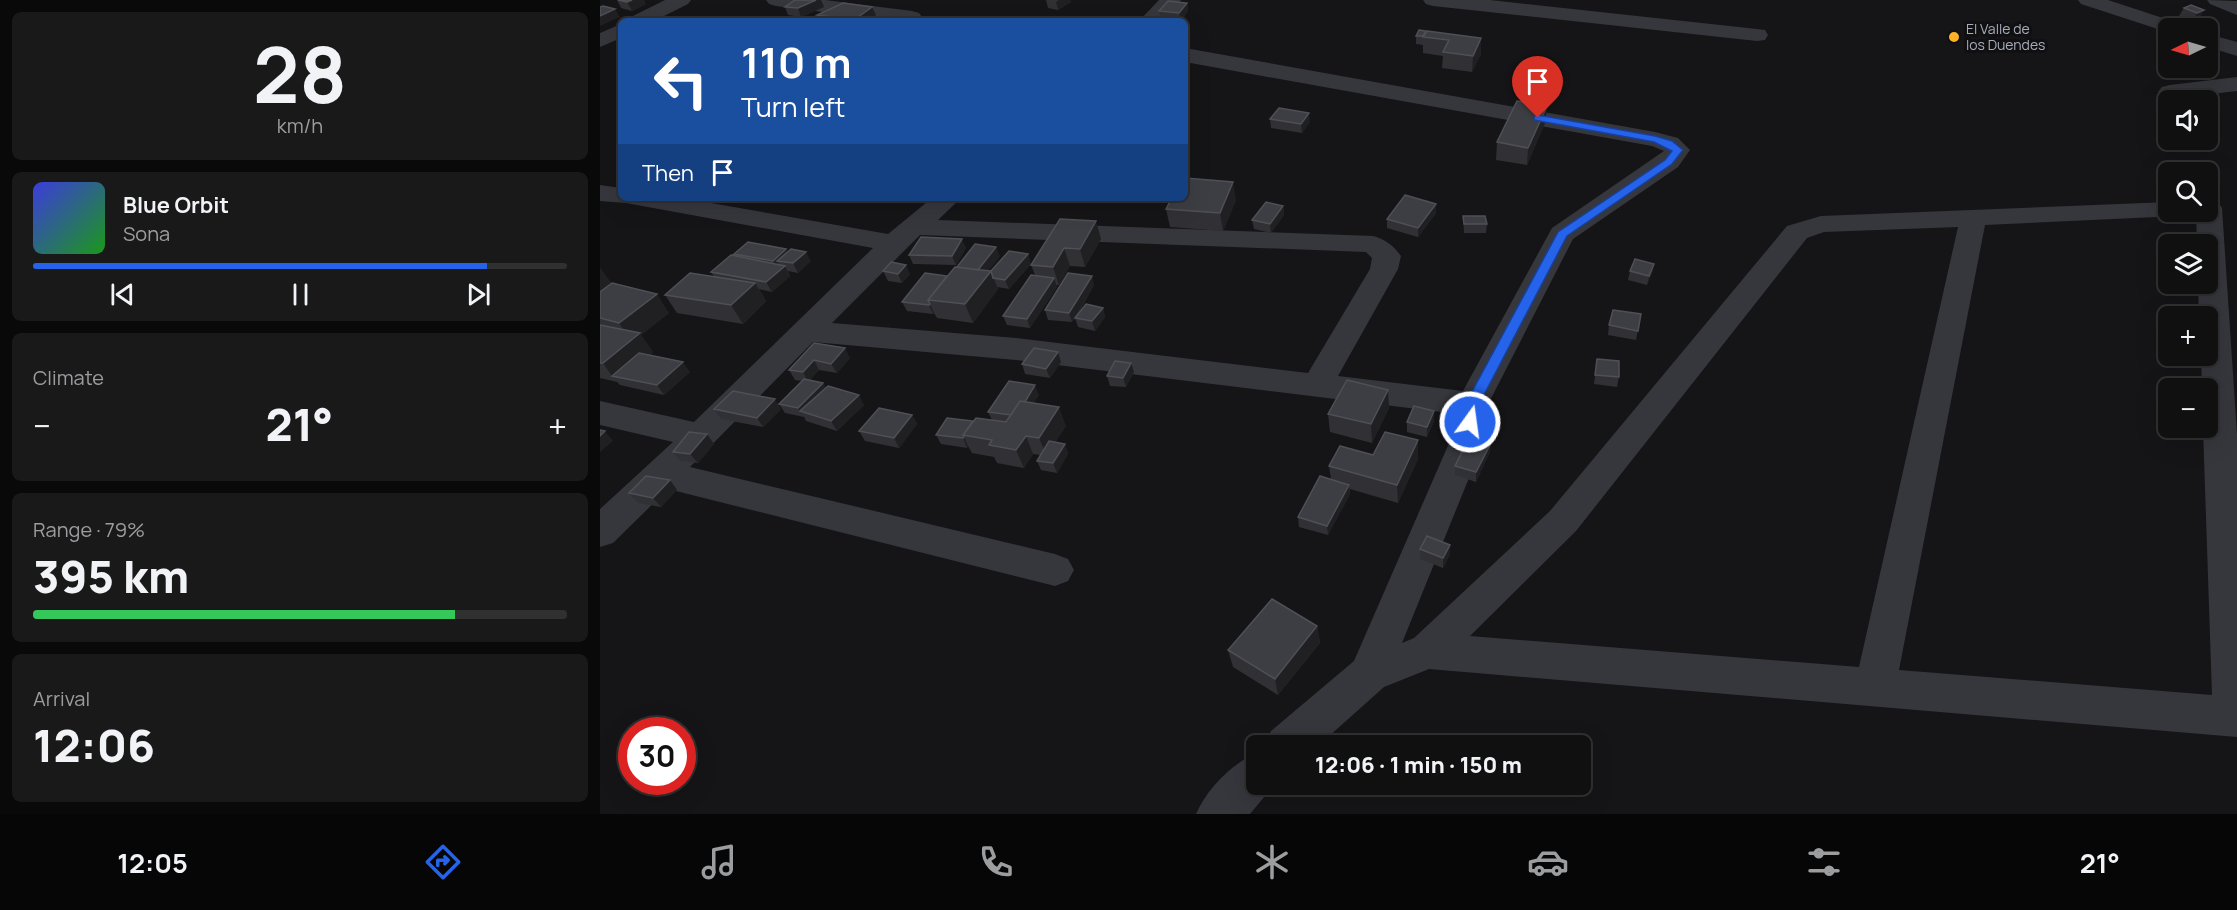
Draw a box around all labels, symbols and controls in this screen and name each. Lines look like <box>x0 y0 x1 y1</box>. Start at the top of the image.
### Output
north arrow <box>2158 18 2218 78</box>
map controls <box>2158 18 2218 438</box>
place label: El Valle de los Duendes <box>1966 19 2045 54</box>
text: 28 <box>253 20 347 126</box>
marker: El Valle de los Duendes <box>1947 30 1961 44</box>
text: 110 m <box>741 33 852 91</box>
icon: left <box>642 42 720 120</box>
pin <box>1512 56 1563 118</box>
icon: arrive <box>1521 65 1554 98</box>
text: Turn left <box>741 88 845 125</box>
button: sound <box>2158 90 2218 150</box>
text: km/h <box>277 112 323 139</box>
icon: arrive <box>706 156 739 189</box>
text: Then <box>642 158 694 188</box>
button: search <box>2158 162 2218 222</box>
text: Blue Orbit <box>123 190 229 220</box>
text: Sona <box>123 220 170 247</box>
button: layers <box>2158 234 2218 294</box>
icon: previous <box>106 278 139 311</box>
icon: pause <box>284 278 317 311</box>
icon: next <box>462 278 495 311</box>
button: + <box>2158 306 2218 366</box>
text: Climate <box>33 364 104 391</box>
button: − <box>2158 378 2218 438</box>
position arrow <box>1438 390 1502 454</box>
text: 21° <box>265 393 333 455</box>
text: − <box>33 403 51 448</box>
text: + <box>548 403 567 448</box>
text: Range · 79% <box>33 516 145 543</box>
text: 395 km <box>33 545 189 607</box>
text: Arrival <box>33 685 90 712</box>
text: 12:06 <box>33 714 155 776</box>
speed limit sign: 30 <box>618 717 696 795</box>
text: 12:06 · 1 min · 150 m <box>1315 750 1522 780</box>
icon: directions <box>422 841 464 883</box>
icon: music <box>698 841 740 883</box>
icon: phone <box>975 841 1017 883</box>
icon: climate <box>1251 841 1293 883</box>
icon: car <box>1527 841 1569 883</box>
icon: filters <box>1803 841 1845 883</box>
text: 12:05 <box>117 844 188 881</box>
text: 21° <box>2080 844 2120 881</box>

